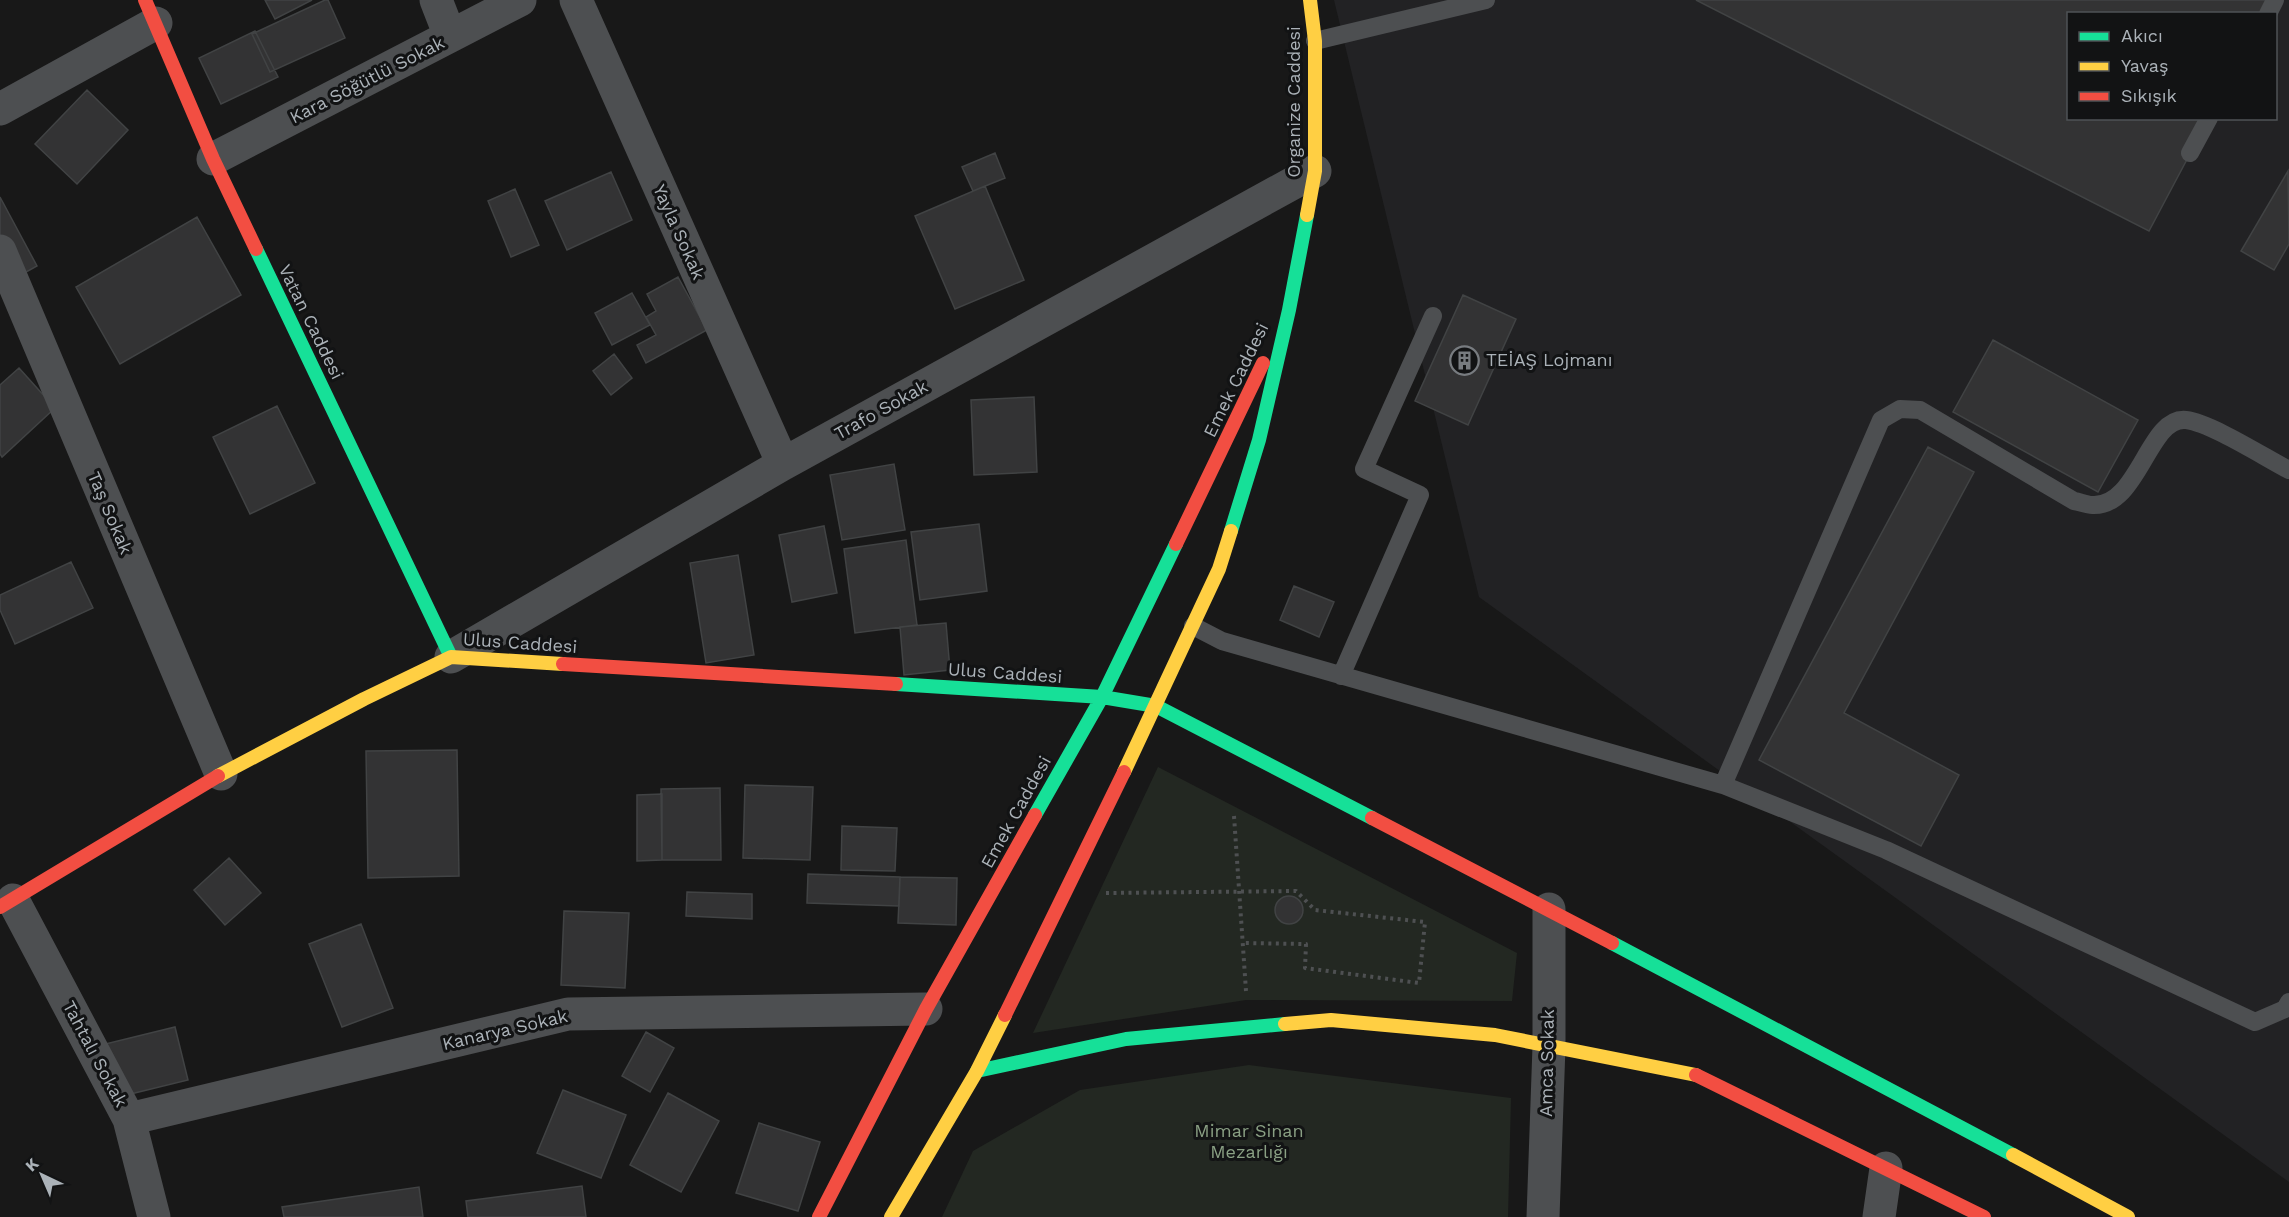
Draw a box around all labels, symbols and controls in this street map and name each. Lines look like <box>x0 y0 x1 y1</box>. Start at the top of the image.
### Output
legend <box>2067 12 2277 120</box>
text: Akıcı <box>2121 25 2163 46</box>
street label: Organize Caddesi <box>1283 26 1304 178</box>
street label: Kara Söğütlü Sokak <box>286 31 448 128</box>
text: Yavaş <box>2121 55 2168 76</box>
text: Sıkışık <box>2121 85 2177 106</box>
street label: Yayla Sokak <box>649 181 710 283</box>
street label: Vatan Caddesi <box>275 261 348 383</box>
street label: Emek Caddesi <box>1199 319 1272 440</box>
building icon: TEİAŞ Lojmanı <box>1449 344 1481 376</box>
place label: TEİAŞ Lojmanı <box>1486 349 1612 370</box>
street label: Trafo Sokak <box>830 375 931 444</box>
street label: Taş Sokak <box>84 468 137 557</box>
street label: Ulus Caddesi <box>462 628 578 657</box>
street label: Ulus Caddesi <box>947 658 1063 687</box>
street label: Emek Caddesi <box>976 752 1055 871</box>
street label: Tahtalı Sokak <box>59 997 132 1110</box>
street label: Kanarya Sokak <box>440 1005 570 1054</box>
street label: Amca Sokak <box>1535 1009 1558 1117</box>
park label: Mimar Sinan Mezarlığı <box>1194 1120 1304 1162</box>
north arrow <box>12 1145 72 1205</box>
text: K <box>21 1154 43 1175</box>

